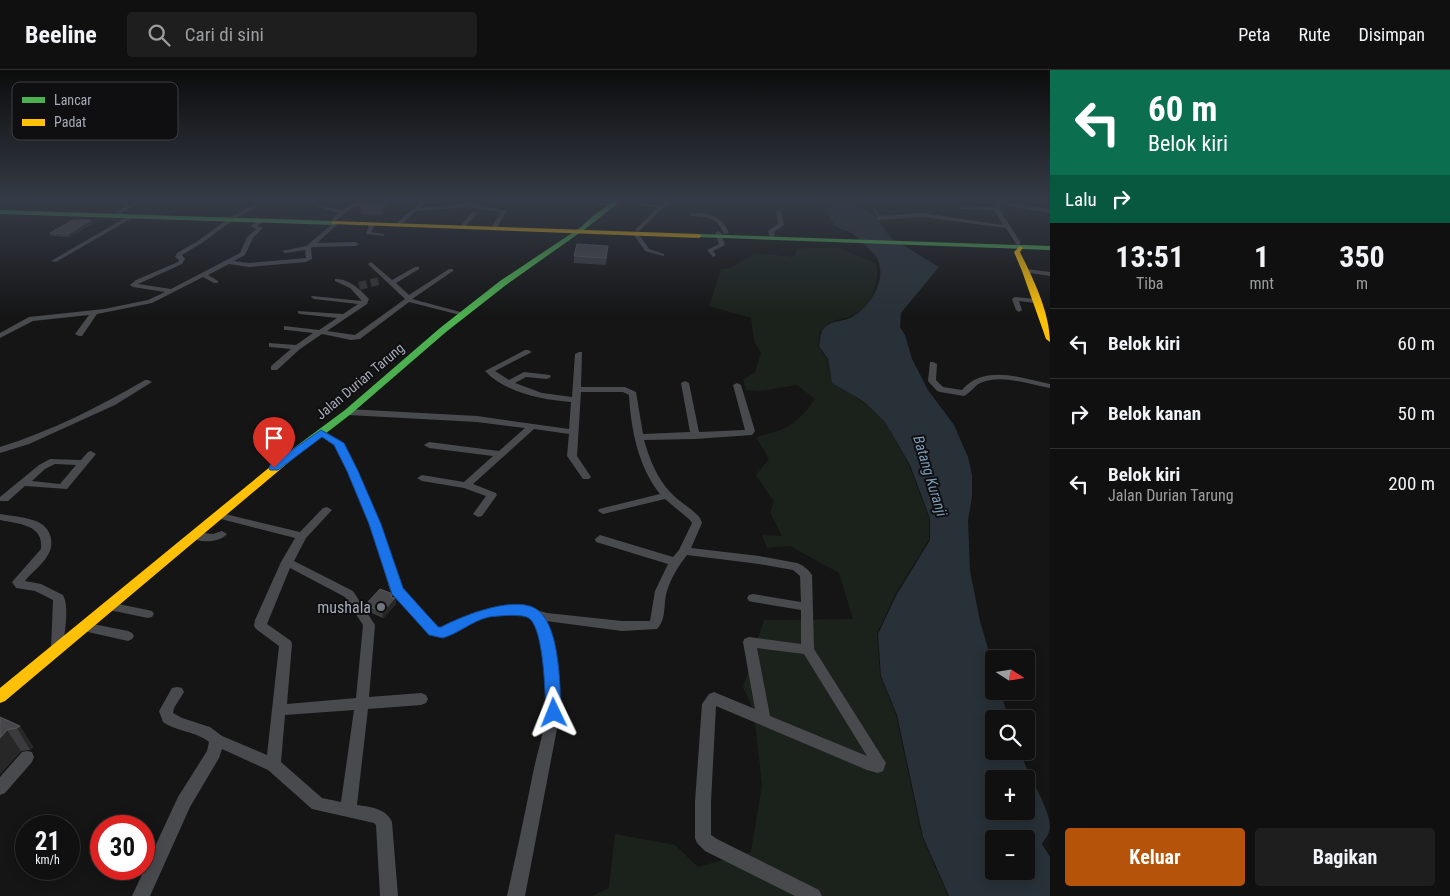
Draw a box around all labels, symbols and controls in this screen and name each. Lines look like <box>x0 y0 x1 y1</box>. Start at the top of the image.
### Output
search box <box>127 12 477 57</box>
text: Beeline <box>25 21 97 49</box>
icon: search <box>145 21 173 49</box>
text: Cari di sini <box>185 23 264 46</box>
text: Peta <box>1238 24 1270 45</box>
text: Rute <box>1298 24 1330 45</box>
text: Disimpan <box>1358 24 1425 45</box>
legend <box>12 82 178 140</box>
text: 60 m <box>1148 89 1217 130</box>
icon: left <box>1065 90 1130 155</box>
text: Lancar <box>54 92 92 108</box>
text: Padat <box>54 114 86 130</box>
text: Belok kiri <box>1148 131 1228 156</box>
icon: right <box>1107 185 1135 213</box>
text: Lalu <box>1065 188 1097 211</box>
text: 13:51 <box>1115 239 1184 274</box>
text: 1 <box>1254 239 1269 274</box>
text: 350 <box>1339 239 1385 274</box>
text: Tiba <box>1136 274 1163 293</box>
text: mnt <box>1249 274 1274 293</box>
text: m <box>1356 274 1368 293</box>
icon: left <box>1065 330 1093 358</box>
text: Belok kiri <box>1108 332 1180 355</box>
text: 60 m <box>1398 332 1435 355</box>
street label: Jalan Durian Tarung <box>313 340 407 422</box>
icon: right <box>1065 400 1093 428</box>
text: Belok kanan <box>1108 402 1201 425</box>
text: 50 m <box>1398 402 1435 425</box>
pin <box>253 417 295 468</box>
icon: arrive <box>260 424 288 452</box>
water label: Batang Kuranji <box>909 433 951 519</box>
text: Belok kiri <box>1108 463 1180 486</box>
icon: left <box>1065 470 1093 498</box>
text: 200 m <box>1388 472 1435 495</box>
text: Jalan Durian Tarung <box>1108 486 1234 505</box>
place label: mushala <box>317 598 371 617</box>
marker: mushala <box>375 601 387 613</box>
north arrow <box>985 650 1035 700</box>
map controls <box>985 650 1035 880</box>
position arrow <box>527 686 579 738</box>
button: search <box>985 710 1035 760</box>
button: + <box>985 770 1035 820</box>
speed limit sign: 30 <box>90 815 155 880</box>
text: 21 <box>35 827 60 856</box>
button: Keluar <box>1065 828 1245 886</box>
button: Bagikan <box>1255 828 1435 886</box>
button: − <box>985 830 1035 880</box>
text: km/h <box>35 853 60 867</box>

